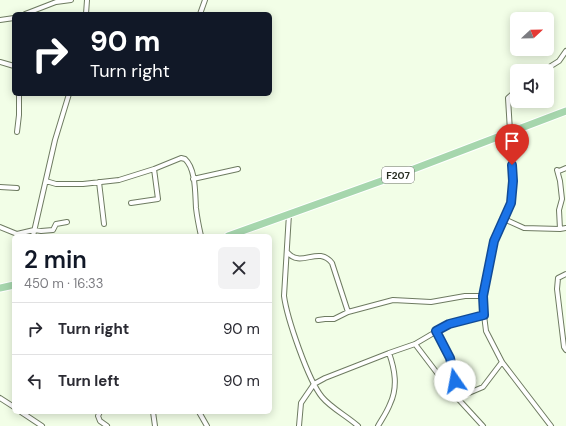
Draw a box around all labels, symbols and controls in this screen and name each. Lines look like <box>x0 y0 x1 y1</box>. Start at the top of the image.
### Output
north arrow <box>510 12 554 56</box>
map controls <box>510 12 554 108</box>
text: 90 m <box>90 23 160 60</box>
icon: right <box>24 28 76 80</box>
text: Turn right <box>90 59 170 83</box>
button: sound <box>510 64 554 108</box>
pin <box>495 124 529 165</box>
icon: arrive <box>501 130 523 152</box>
road number: F207 <box>382 167 414 183</box>
text: 2 min <box>24 244 87 275</box>
button: close <box>218 247 260 289</box>
text: 450 m · 16:33 <box>24 275 103 292</box>
icon: right <box>24 318 46 340</box>
text: Turn right <box>58 319 129 339</box>
text: 90 m <box>223 319 260 339</box>
position arrow <box>434 360 476 402</box>
icon: left <box>24 370 46 392</box>
text: Turn left <box>58 371 119 391</box>
text: 90 m <box>223 371 260 391</box>

